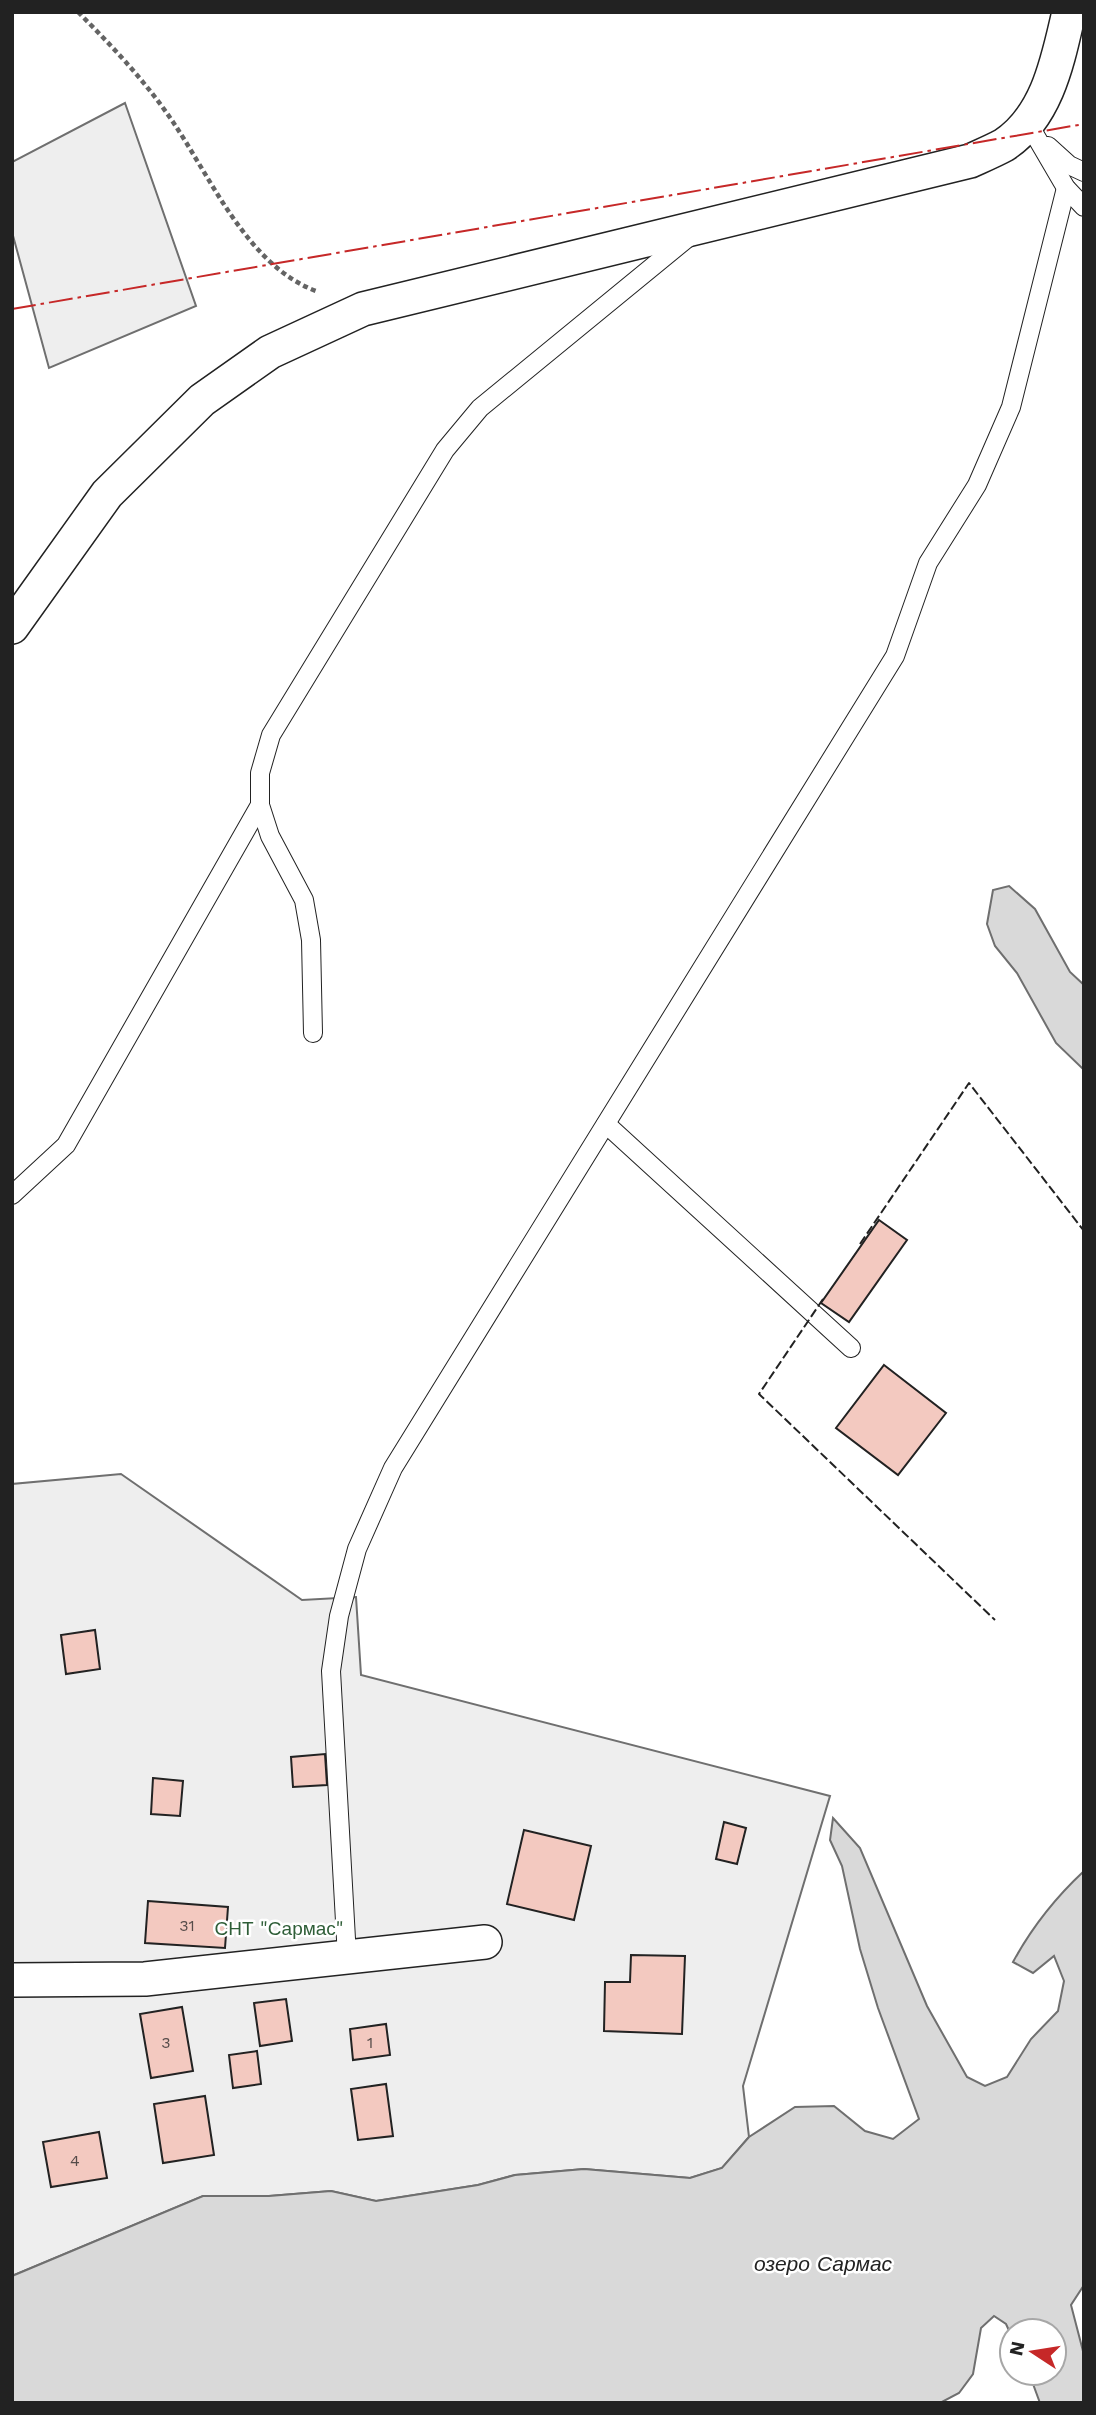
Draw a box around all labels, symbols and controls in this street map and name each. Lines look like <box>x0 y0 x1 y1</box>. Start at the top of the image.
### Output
house number: 31 <box>179 1916 195 1935</box>
park label: СНТ "Сармас" <box>214 1917 344 1940</box>
house number: 3 <box>161 2033 171 2052</box>
house number: 1 <box>367 2033 373 2052</box>
house number: 4 <box>70 2151 80 2170</box>
water label: озеро Сармас <box>754 2251 893 2276</box>
north arrow <box>998 2317 1068 2387</box>
text: N <box>1004 2339 1030 2358</box>

